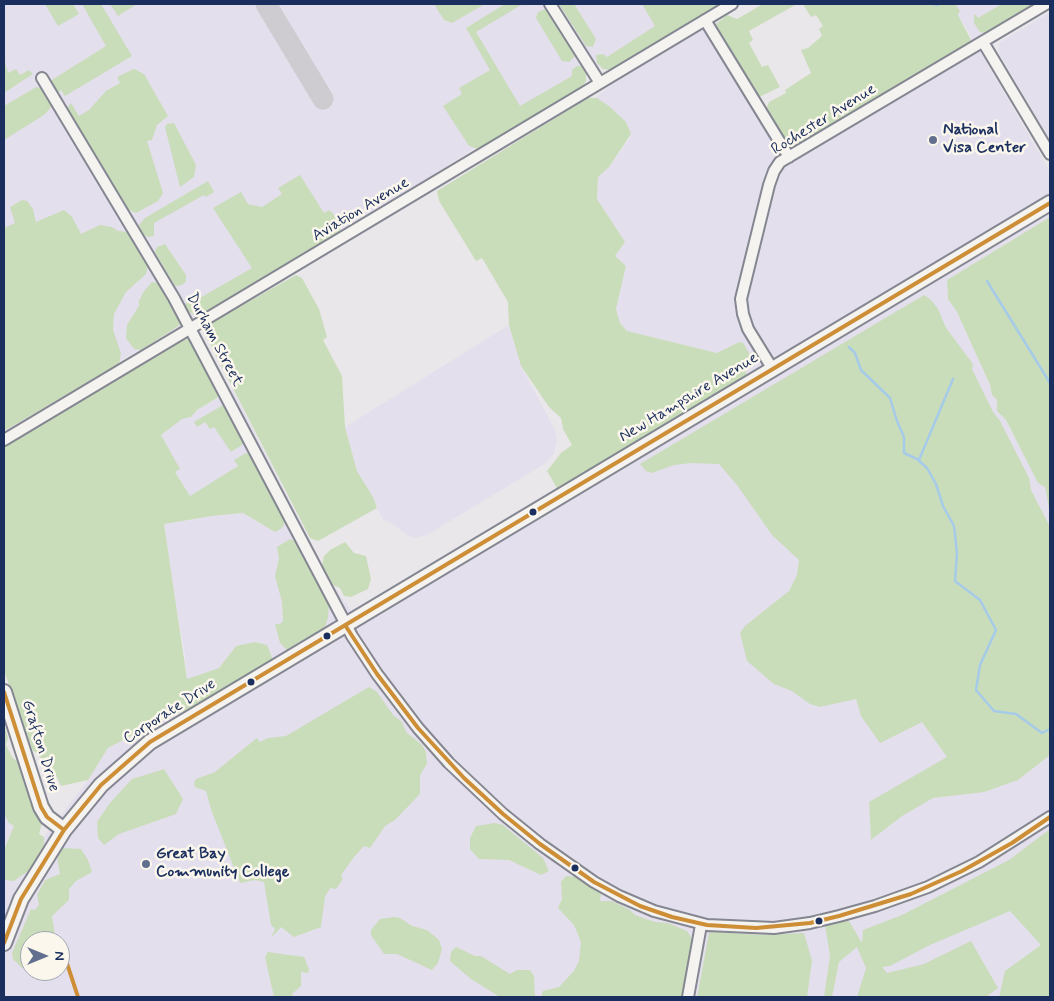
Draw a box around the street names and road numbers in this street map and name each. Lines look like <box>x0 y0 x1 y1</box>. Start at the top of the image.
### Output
street label: Rochester Avenue <box>768 80 880 160</box>
street label: Aviation Avenue <box>309 174 413 246</box>
street label: Durham Street <box>181 290 247 390</box>
street label: New Hampshire Avenue <box>616 349 762 447</box>
street label: Corporate Drive <box>120 675 220 749</box>
street label: Grafton Drive <box>17 698 63 794</box>

